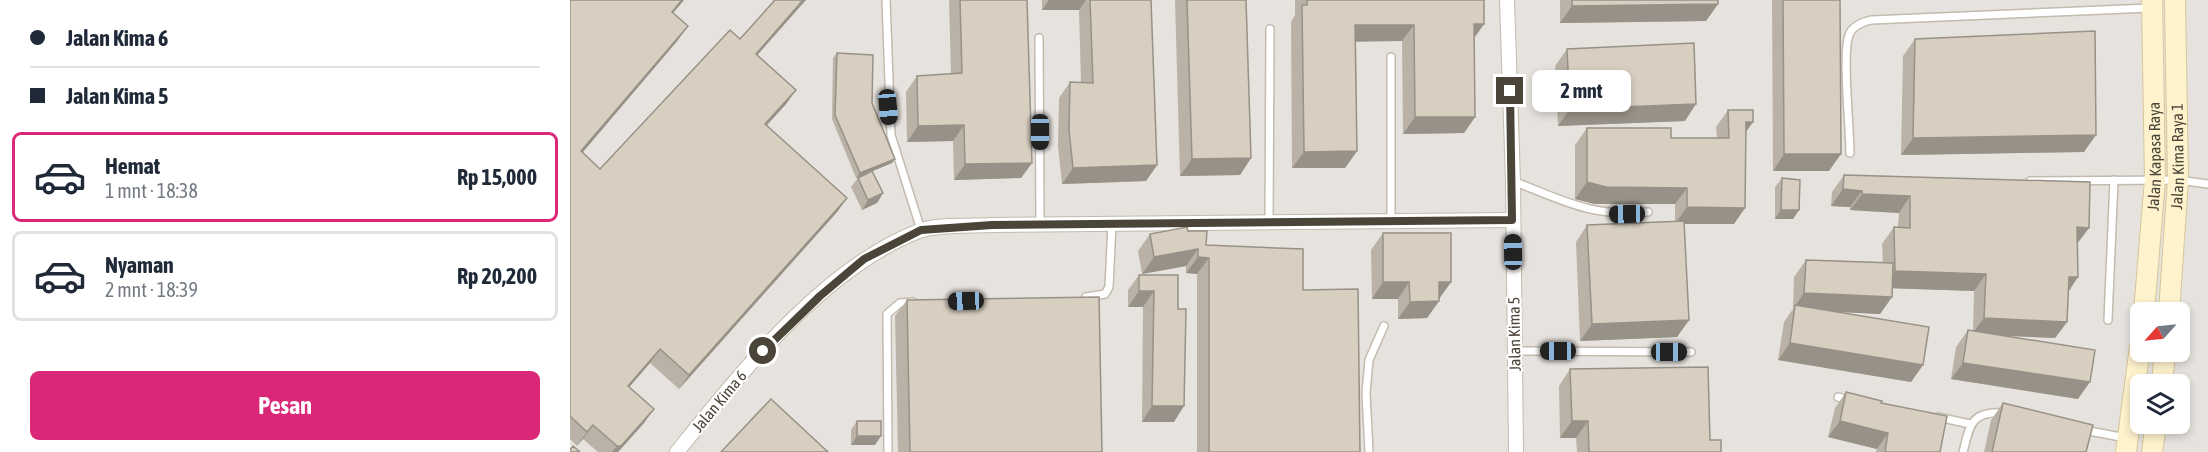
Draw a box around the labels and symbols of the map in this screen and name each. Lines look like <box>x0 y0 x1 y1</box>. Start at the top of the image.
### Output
callout: 2 mnt <box>1531 70 1630 112</box>
route end <box>1496 77 1523 104</box>
car <box>877 88 899 126</box>
street label: Jalan Kapasa Raya <box>2143 102 2165 212</box>
street label: Jalan Kima Raya 1 <box>2167 103 2187 210</box>
car <box>1031 114 1049 150</box>
car <box>1609 205 1645 223</box>
car <box>1504 234 1522 270</box>
car <box>948 291 984 311</box>
street label: Jalan Kima 5 <box>1504 297 1524 371</box>
north arrow <box>2130 302 2190 362</box>
route start <box>749 337 776 364</box>
car <box>1540 342 1576 360</box>
car <box>1651 343 1687 361</box>
street label: Jalan Kima 6 <box>688 367 750 435</box>

